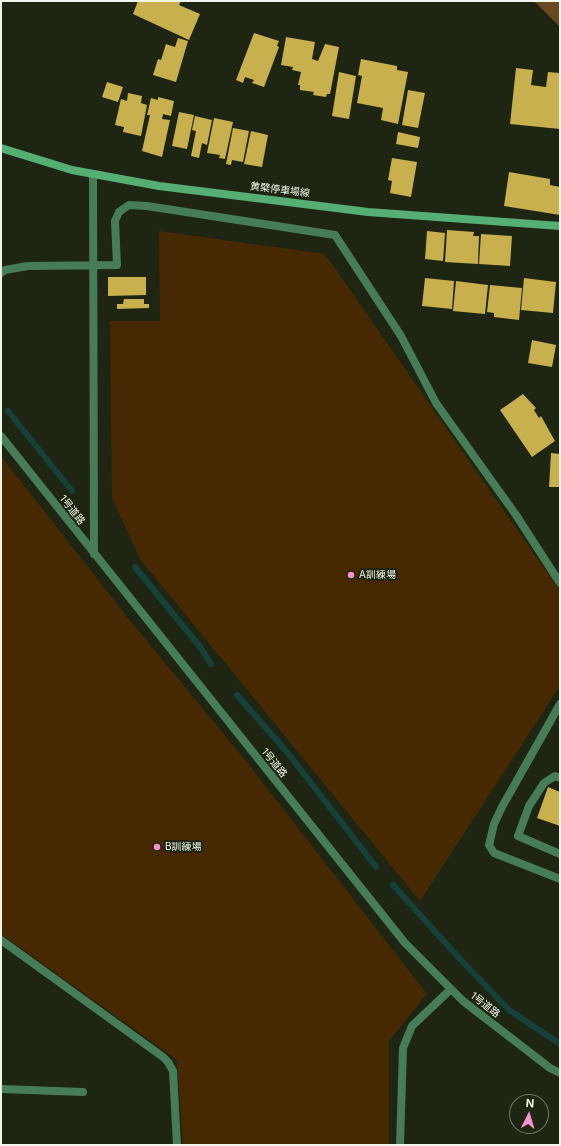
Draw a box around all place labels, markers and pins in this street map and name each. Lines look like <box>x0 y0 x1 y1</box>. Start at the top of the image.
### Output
place label: A訓練場 <box>359 569 396 581</box>
marker: A訓練場 <box>346 570 356 580</box>
place label: B訓練場 <box>165 841 202 853</box>
marker: B訓練場 <box>152 842 162 852</box>

